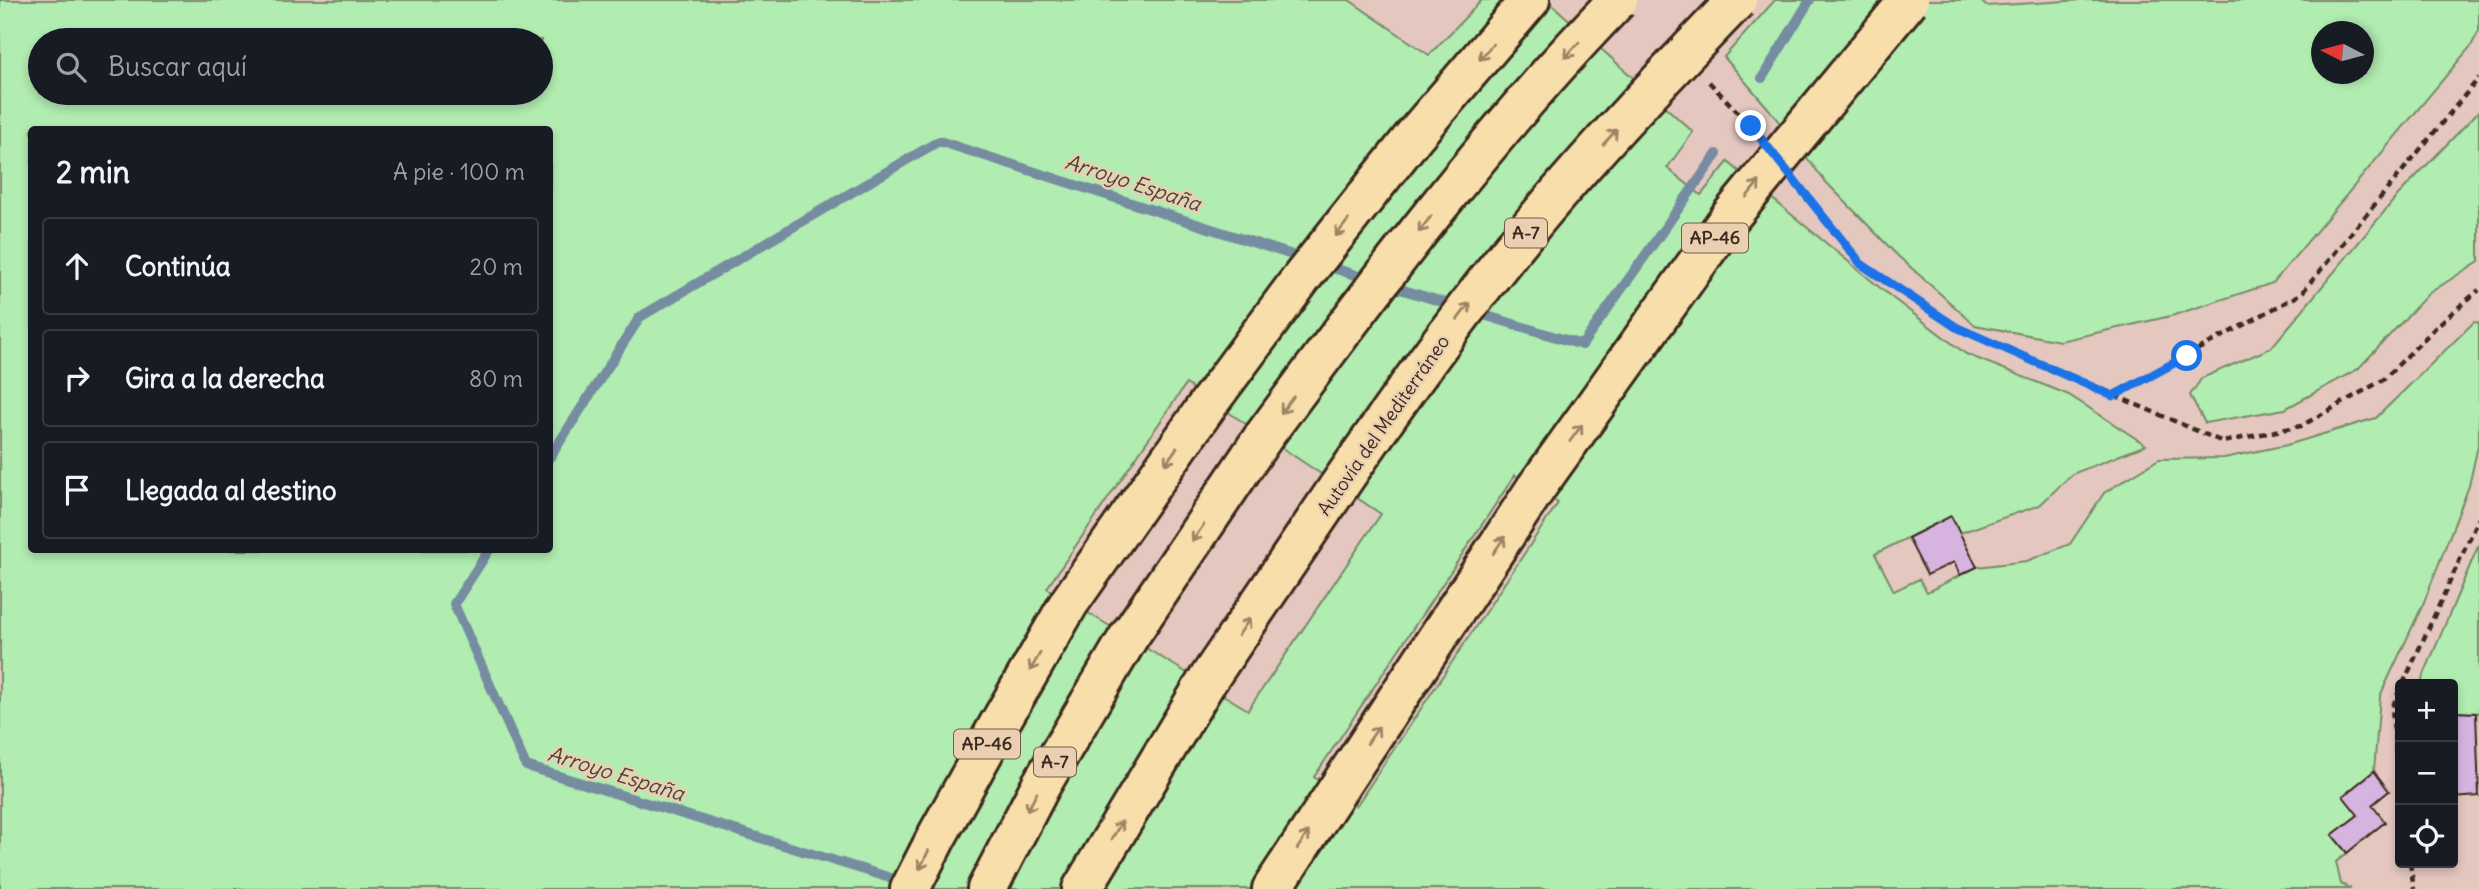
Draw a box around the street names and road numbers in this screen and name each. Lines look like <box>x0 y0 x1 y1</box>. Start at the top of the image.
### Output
road number: A-7 <box>1505 218 1547 247</box>
road number: AP-46 <box>1682 224 1748 252</box>
street label: Autovía del Mediterráneo <box>1312 330 1454 520</box>
road number: AP-46 <box>954 730 1020 758</box>
road number: A-7 <box>1034 748 1076 776</box>

